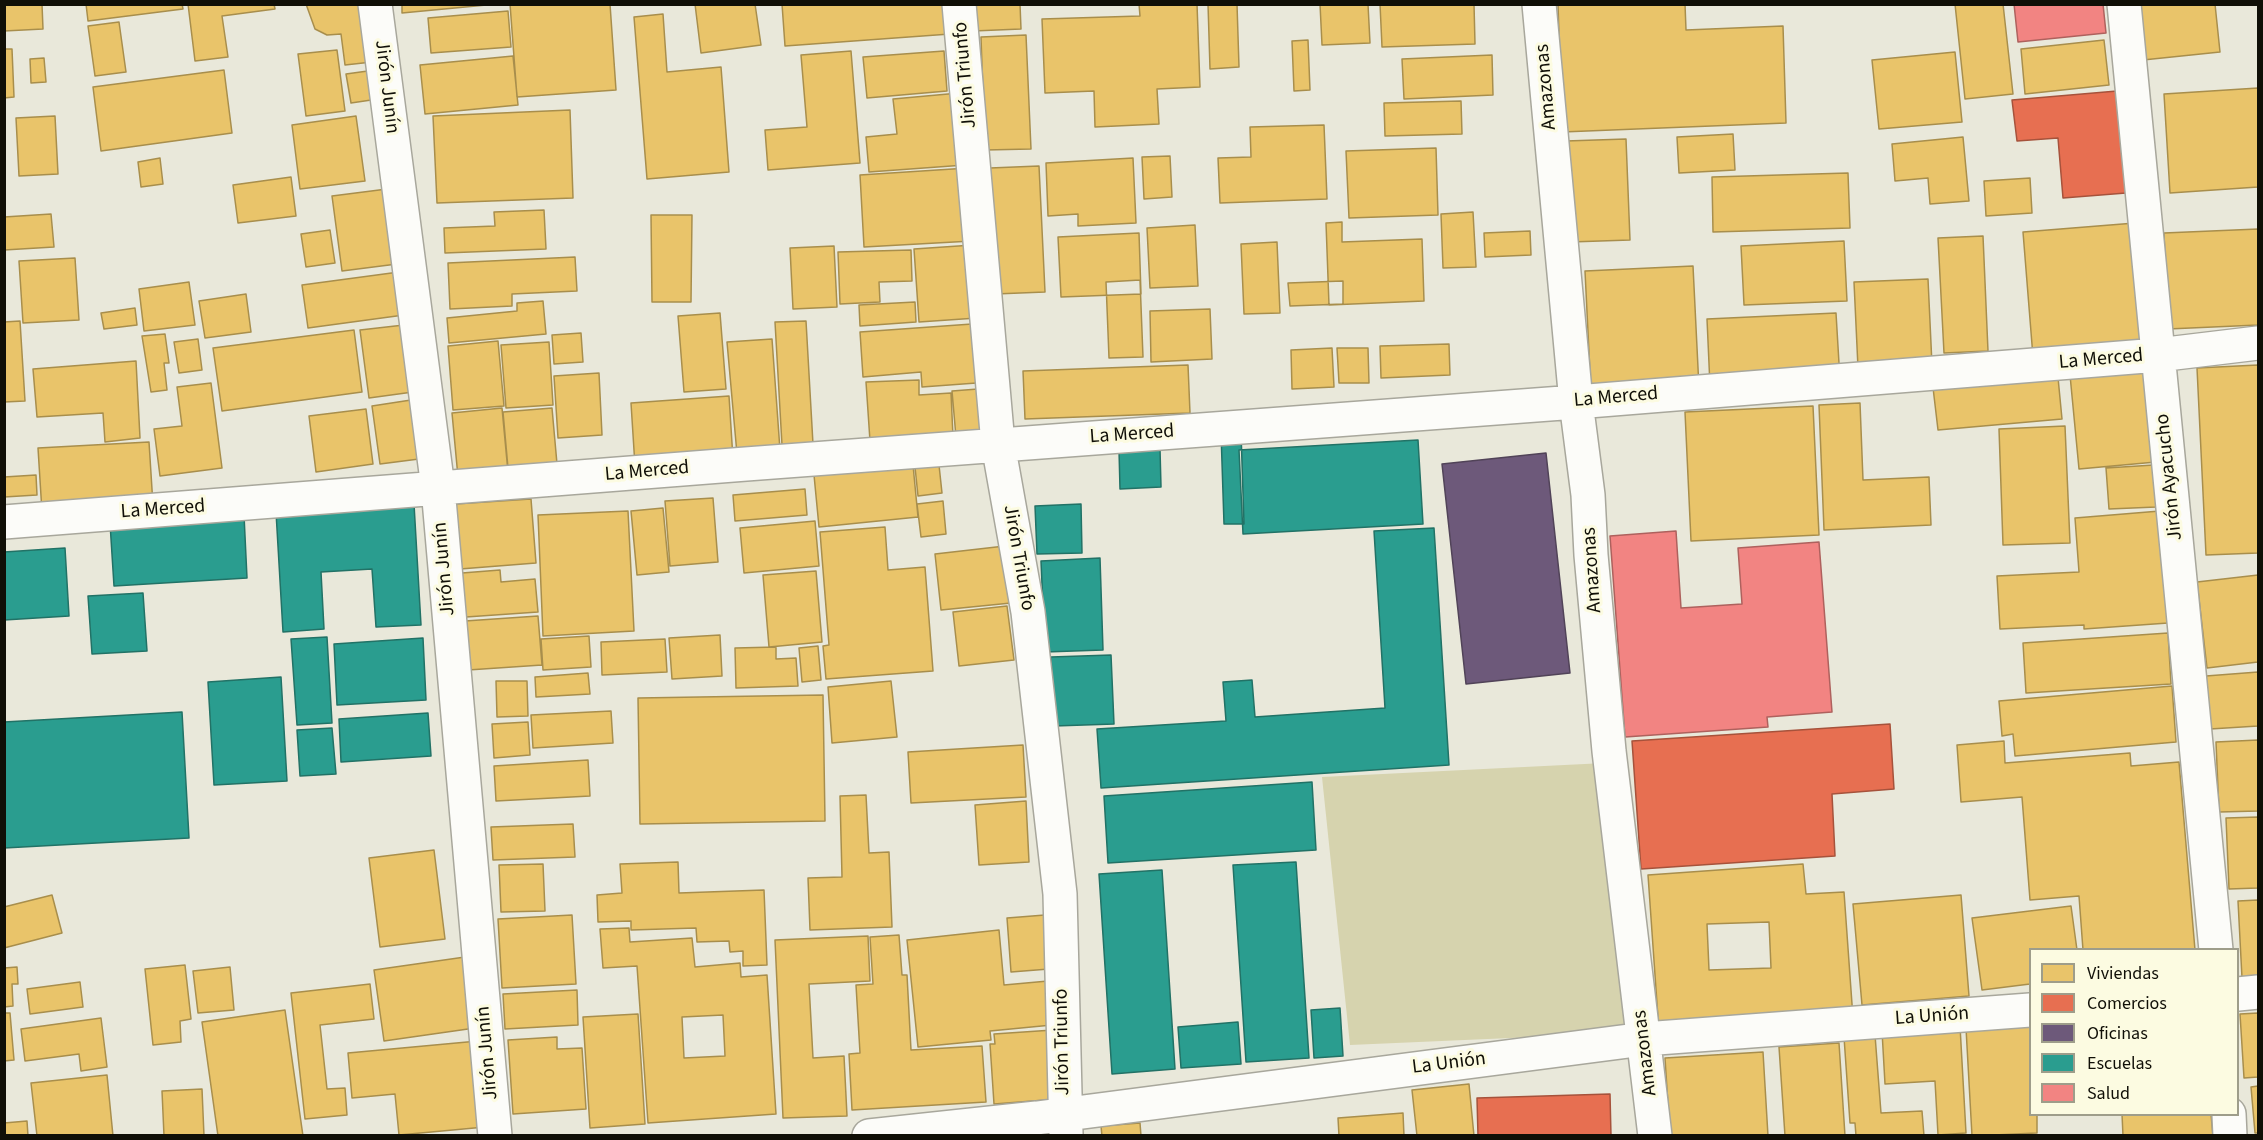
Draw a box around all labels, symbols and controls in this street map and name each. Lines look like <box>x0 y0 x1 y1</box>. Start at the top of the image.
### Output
street label: Jirón Triunfo <box>949 21 983 129</box>
street label: Jirón Junín <box>368 39 404 135</box>
street label: Amazonas <box>1531 43 1563 131</box>
street label: La Merced <box>2058 344 2144 376</box>
street label: La Merced <box>1573 382 1659 414</box>
street label: Jirón Ayacucho <box>2151 412 2189 542</box>
street label: La Merced <box>1089 420 1175 450</box>
street label: La Merced <box>604 456 690 488</box>
street label: La Merced <box>120 495 206 525</box>
street label: Jirón Triunfo <box>997 503 1039 613</box>
street label: Jirón Junín <box>429 521 461 617</box>
street label: Amazonas <box>1578 526 1608 614</box>
legend <box>2029 948 2239 1116</box>
text: Viviendas <box>2087 961 2159 986</box>
street label: Jirón Triunfo <box>1050 988 1076 1096</box>
text: Comercios <box>2087 991 2167 1016</box>
street label: La Unión <box>1894 1002 1970 1032</box>
street label: Jirón Junín <box>472 1005 504 1101</box>
street label: Amazonas <box>1629 1009 1663 1097</box>
text: Oficinas <box>2087 1021 2148 1046</box>
street label: La Unión <box>1411 1048 1487 1080</box>
text: Escuelas <box>2087 1051 2152 1076</box>
text: Salud <box>2087 1081 2130 1106</box>

